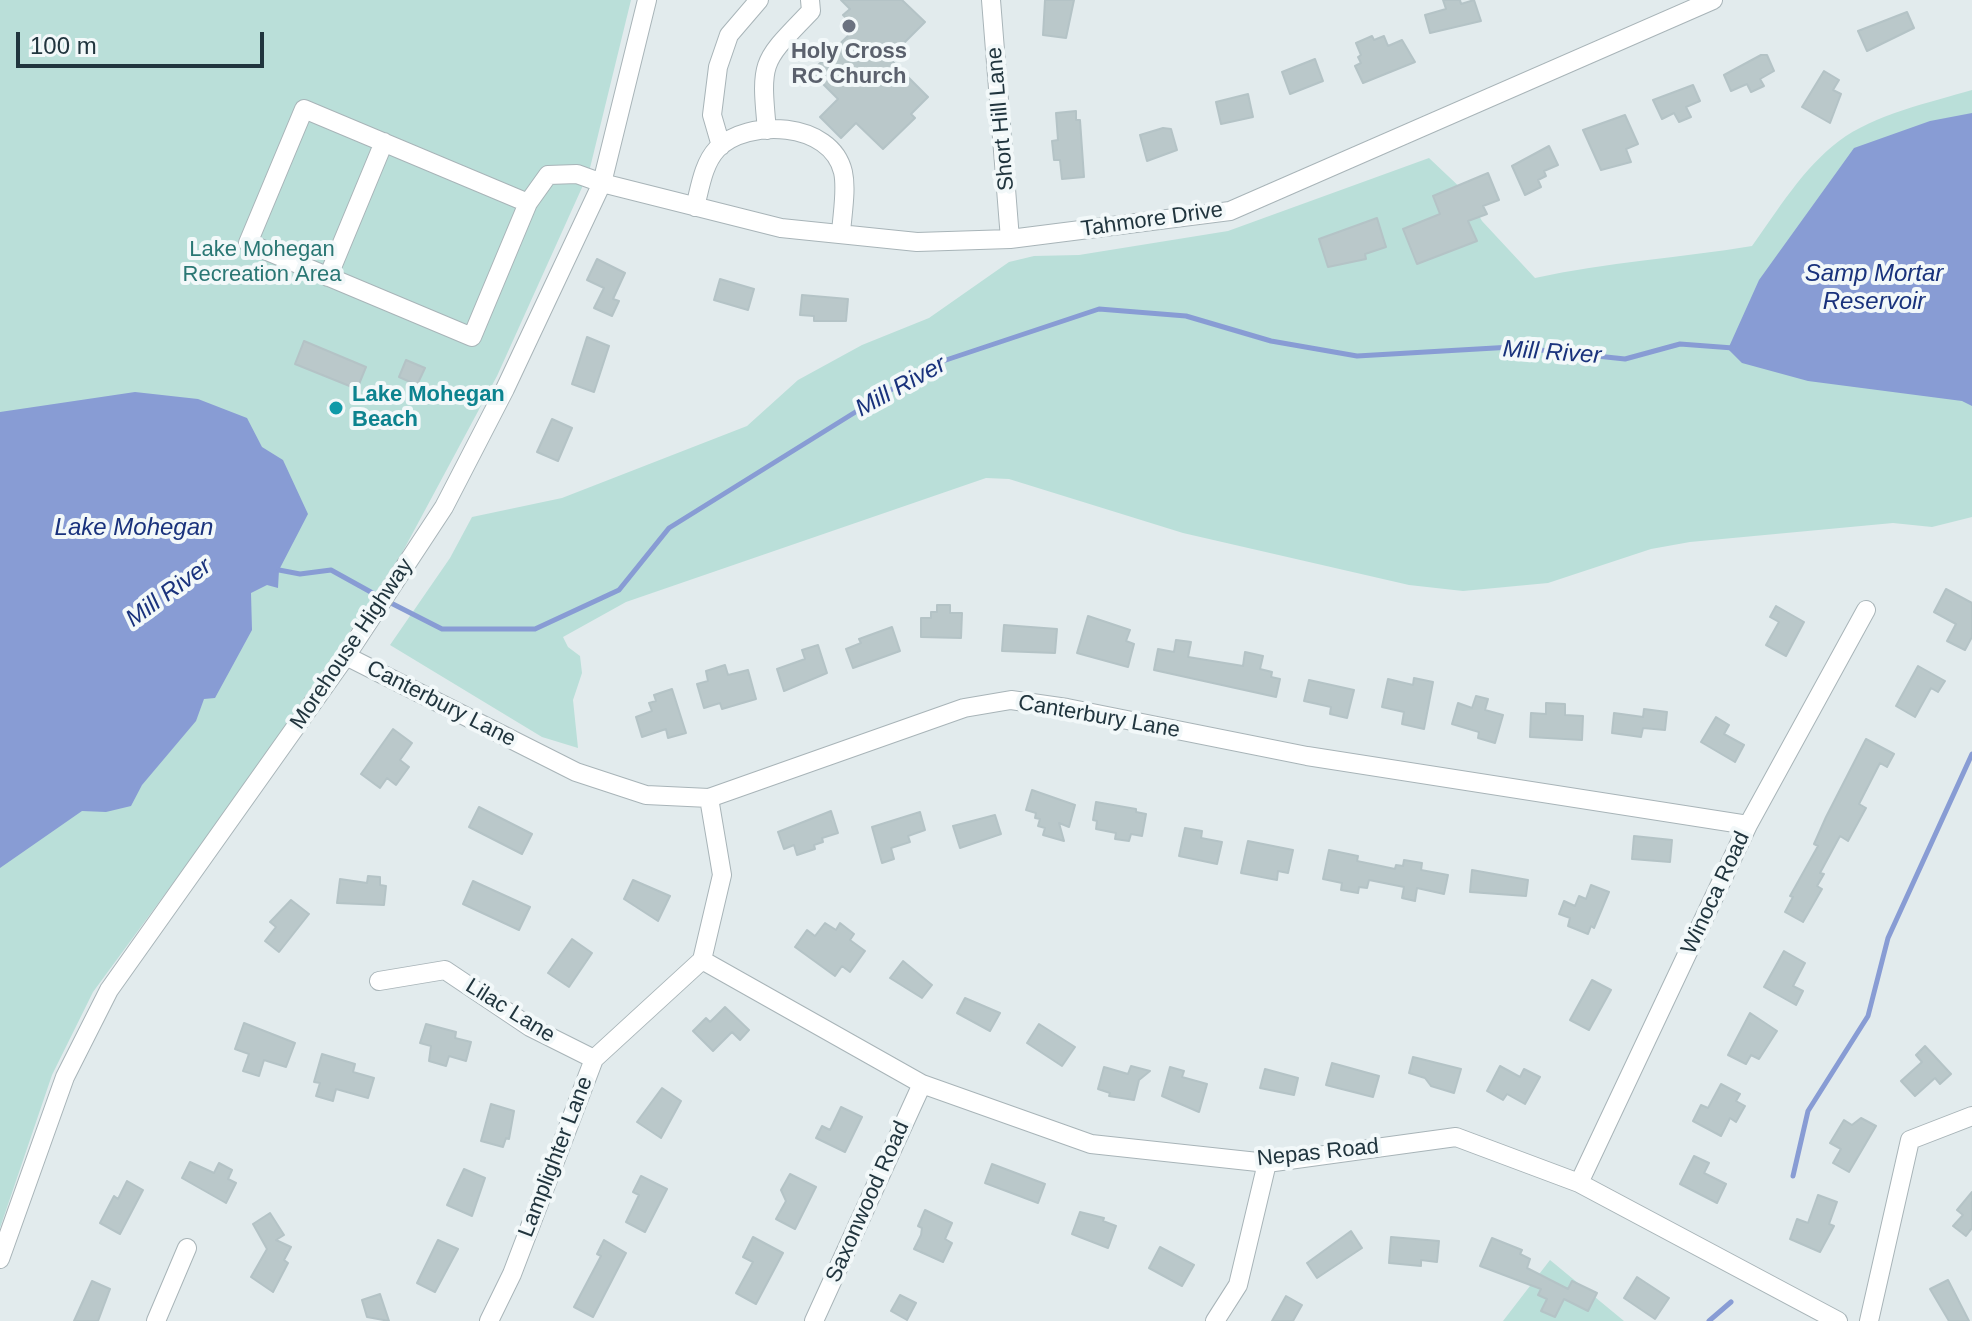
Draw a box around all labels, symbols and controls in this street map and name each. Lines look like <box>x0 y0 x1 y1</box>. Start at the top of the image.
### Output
scale bar <box>20 16 268 66</box>
marker: Holy Cross RC Church <box>840 17 858 35</box>
text: 100 m <box>30 32 97 59</box>
place label: Holy Cross RC Church <box>791 39 907 90</box>
street label: Short Hill Lane <box>982 46 1020 192</box>
street label: Tahmore Drive <box>1079 197 1225 243</box>
park label: Lake Mohegan Recreation Area <box>183 237 341 288</box>
water label: Samp Mortar Reservoir <box>1805 260 1943 316</box>
water label: Mill River <box>1502 335 1602 371</box>
water label: Mill River <box>851 350 951 424</box>
place label: Lake Mohegan Beach <box>352 382 505 434</box>
marker: Lake Mohegan Beach <box>327 399 345 417</box>
water label: Lake Mohegan <box>55 514 213 542</box>
water label: Mill River <box>121 552 217 634</box>
street label: Morehouse Highway <box>285 553 419 735</box>
street label: Canterbury Lane <box>362 655 520 753</box>
street label: Canterbury Lane <box>1016 690 1182 744</box>
street label: Winoca Road <box>1676 828 1756 958</box>
street label: Lilac Lane <box>460 973 560 1049</box>
street label: Lamplighter Lane <box>513 1073 599 1241</box>
street label: Saxonwood Road <box>821 1117 915 1287</box>
street label: Nepas Road <box>1256 1133 1380 1173</box>

